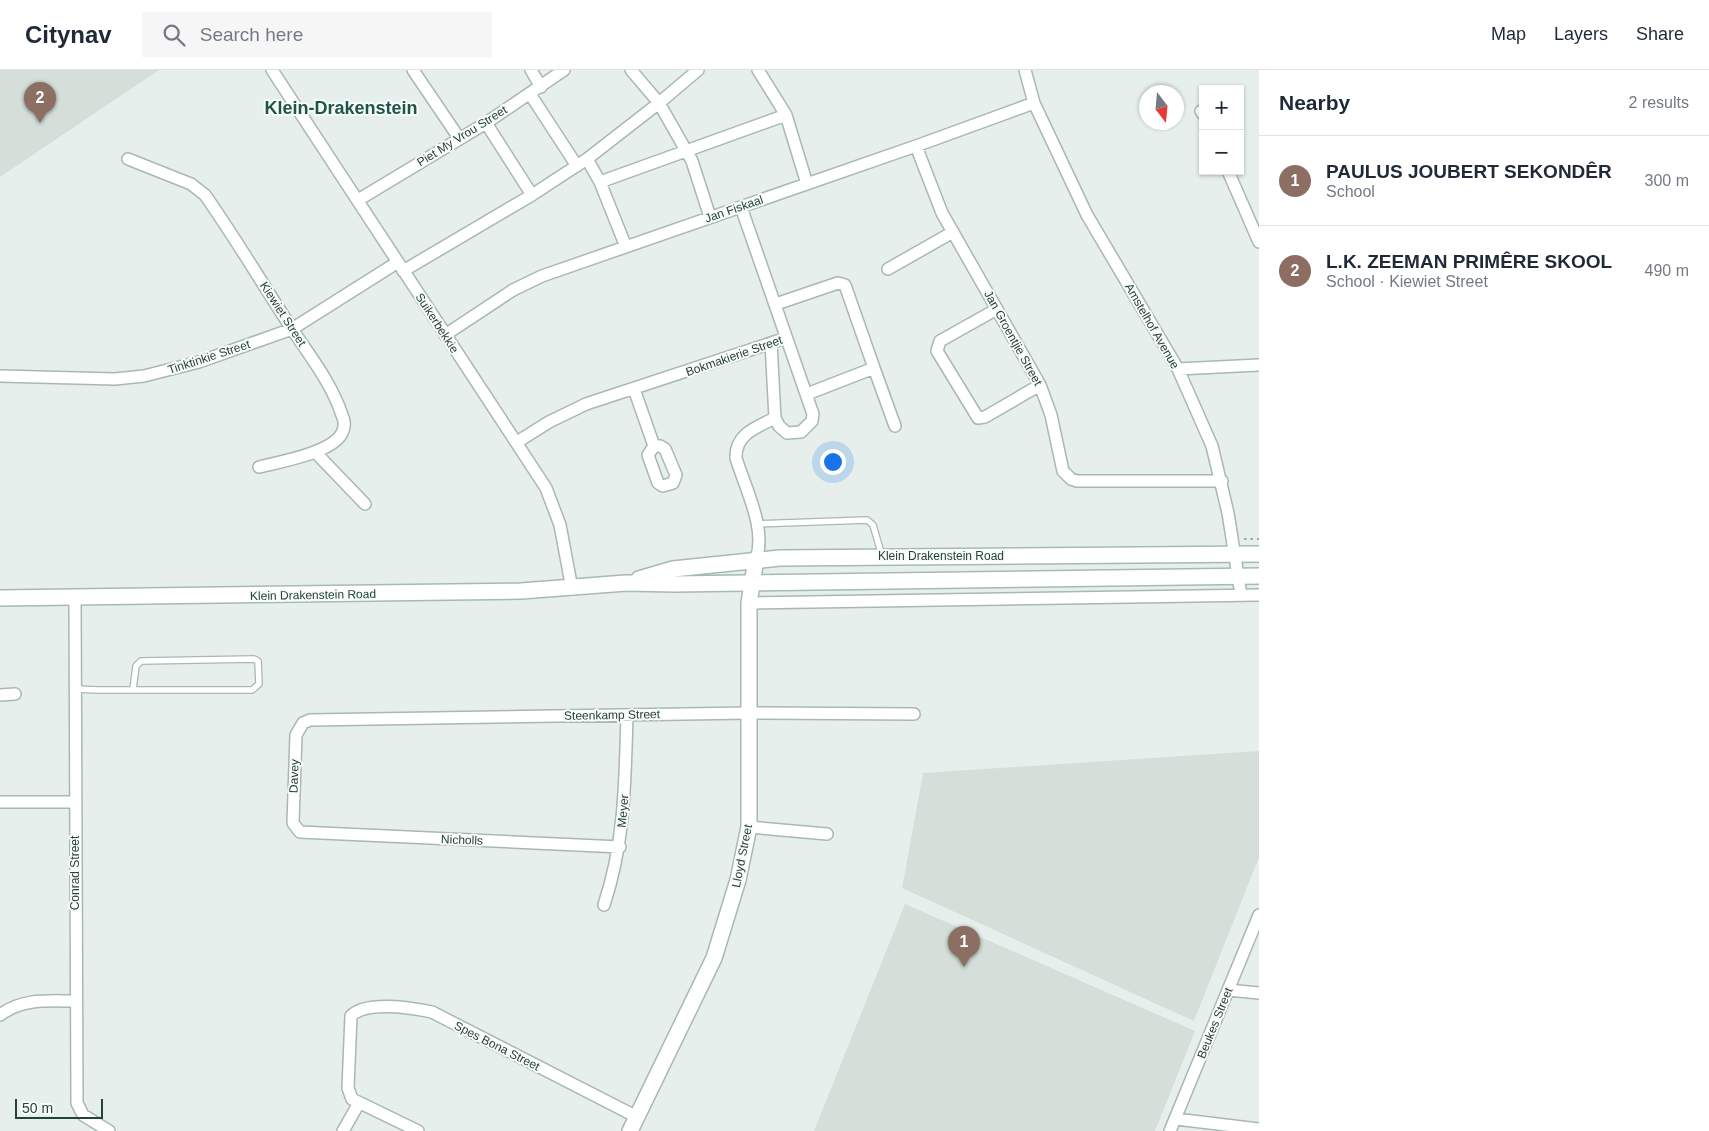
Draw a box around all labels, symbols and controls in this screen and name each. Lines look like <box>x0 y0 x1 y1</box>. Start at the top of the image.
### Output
search box <box>142 12 492 57</box>
text: Citynav <box>25 21 112 48</box>
icon: search <box>160 21 188 49</box>
text: Search here <box>200 24 303 45</box>
text: Map <box>1491 24 1526 44</box>
text: Layers <box>1554 24 1608 44</box>
text: Share <box>1636 24 1684 44</box>
pin: 2 <box>24 82 56 123</box>
north arrow <box>1139 85 1184 130</box>
map controls <box>1199 85 1244 175</box>
button: + <box>1199 85 1244 130</box>
text: Nearby <box>1279 91 1350 114</box>
text: 2 results <box>1629 94 1689 111</box>
district label: Klein-Drakenstein <box>264 98 418 118</box>
street label: Piet My Vrou Street <box>414 102 510 169</box>
button: − <box>1199 130 1244 175</box>
text: PAULUS JOUBERT SEKONDÊR <box>1326 161 1612 182</box>
text: 1 <box>1291 172 1299 189</box>
text: 300 m <box>1645 172 1689 189</box>
text: School <box>1326 183 1375 200</box>
street label: Jan Fiskaal <box>703 192 765 226</box>
text: L.K. ZEEMAN PRIMÊRE SKOOL <box>1326 251 1612 272</box>
text: 2 <box>1291 262 1299 279</box>
text: 490 m <box>1645 262 1689 279</box>
text: School · Kiewiet Street <box>1326 273 1488 290</box>
street label: Kiewiet Street <box>257 279 309 349</box>
street label: Amstelhof Avenue <box>1122 281 1182 372</box>
street label: Jan Groentjie Street <box>981 288 1045 389</box>
street label: Suikerbekkie <box>412 290 462 356</box>
street label: Bokmakierie Street <box>684 333 785 379</box>
street label: Tinktinkie Street <box>166 337 252 377</box>
your location <box>820 449 846 475</box>
street label: Klein Drakenstein Road <box>878 549 1004 563</box>
street label: Klein Drakenstein Road <box>250 587 376 603</box>
street label: Steenkamp Street <box>564 707 661 723</box>
street label: Davey <box>286 759 302 793</box>
street label: Meyer <box>615 794 631 828</box>
street label: Lloyd Street <box>729 823 755 889</box>
street label: Nicholls <box>441 832 483 848</box>
street label: Conrad Street <box>68 835 82 910</box>
pin: 1 <box>948 926 980 967</box>
street label: Beukes Street <box>1194 985 1236 1061</box>
street label: Spes Bona Street <box>452 1018 543 1074</box>
scale bar <box>15 1096 102 1119</box>
text: 50 m <box>22 1100 53 1116</box>

